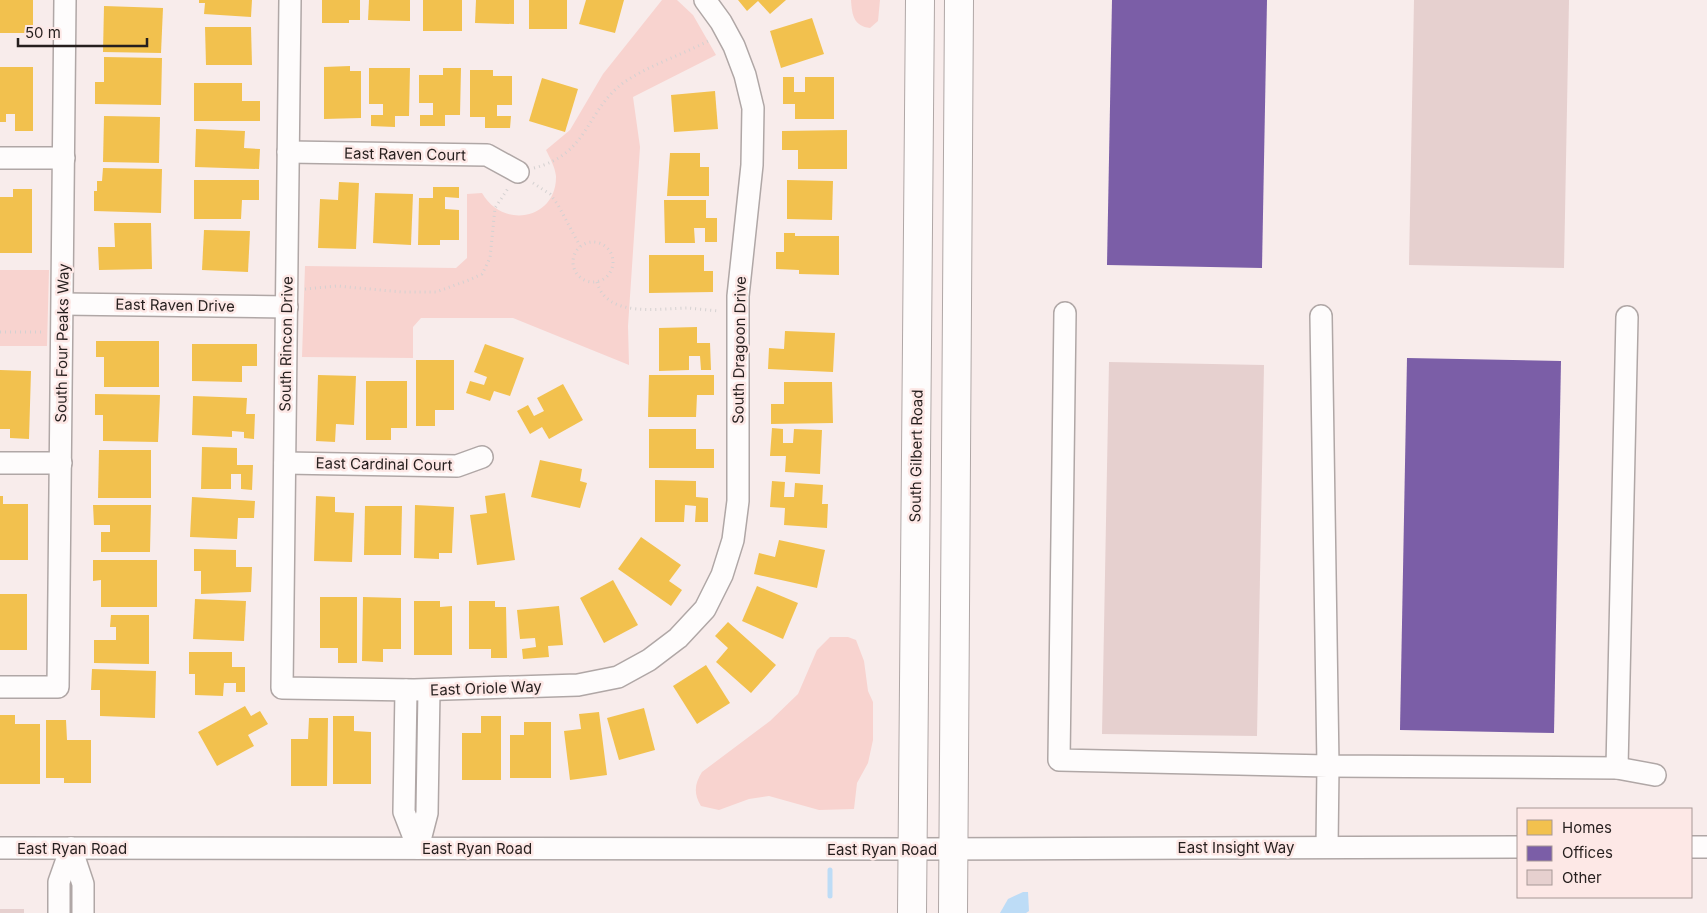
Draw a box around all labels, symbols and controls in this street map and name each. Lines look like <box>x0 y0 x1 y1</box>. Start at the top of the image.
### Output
scale bar <box>18 15 146 47</box>
text: 50 m <box>25 23 61 42</box>
street label: East Raven Court <box>344 143 466 165</box>
street label: South Four Peaks Way <box>51 263 73 423</box>
street label: South Rincon Drive <box>275 276 297 412</box>
street label: South Dragoon Drive <box>728 276 750 424</box>
street label: East Raven Drive <box>115 294 235 316</box>
street label: South Gilbert Road <box>905 389 927 523</box>
street label: East Cardinal Court <box>315 453 453 475</box>
street label: East Oriole Way <box>430 677 543 699</box>
legend <box>1517 808 1692 898</box>
text: Homes <box>1562 818 1612 837</box>
street label: East Insight Way <box>1178 838 1295 857</box>
street label: East Ryan Road <box>17 839 127 858</box>
street label: East Ryan Road <box>422 839 532 858</box>
street label: East Ryan Road <box>827 840 937 859</box>
text: Offices <box>1562 843 1613 862</box>
text: Other <box>1562 868 1602 887</box>

